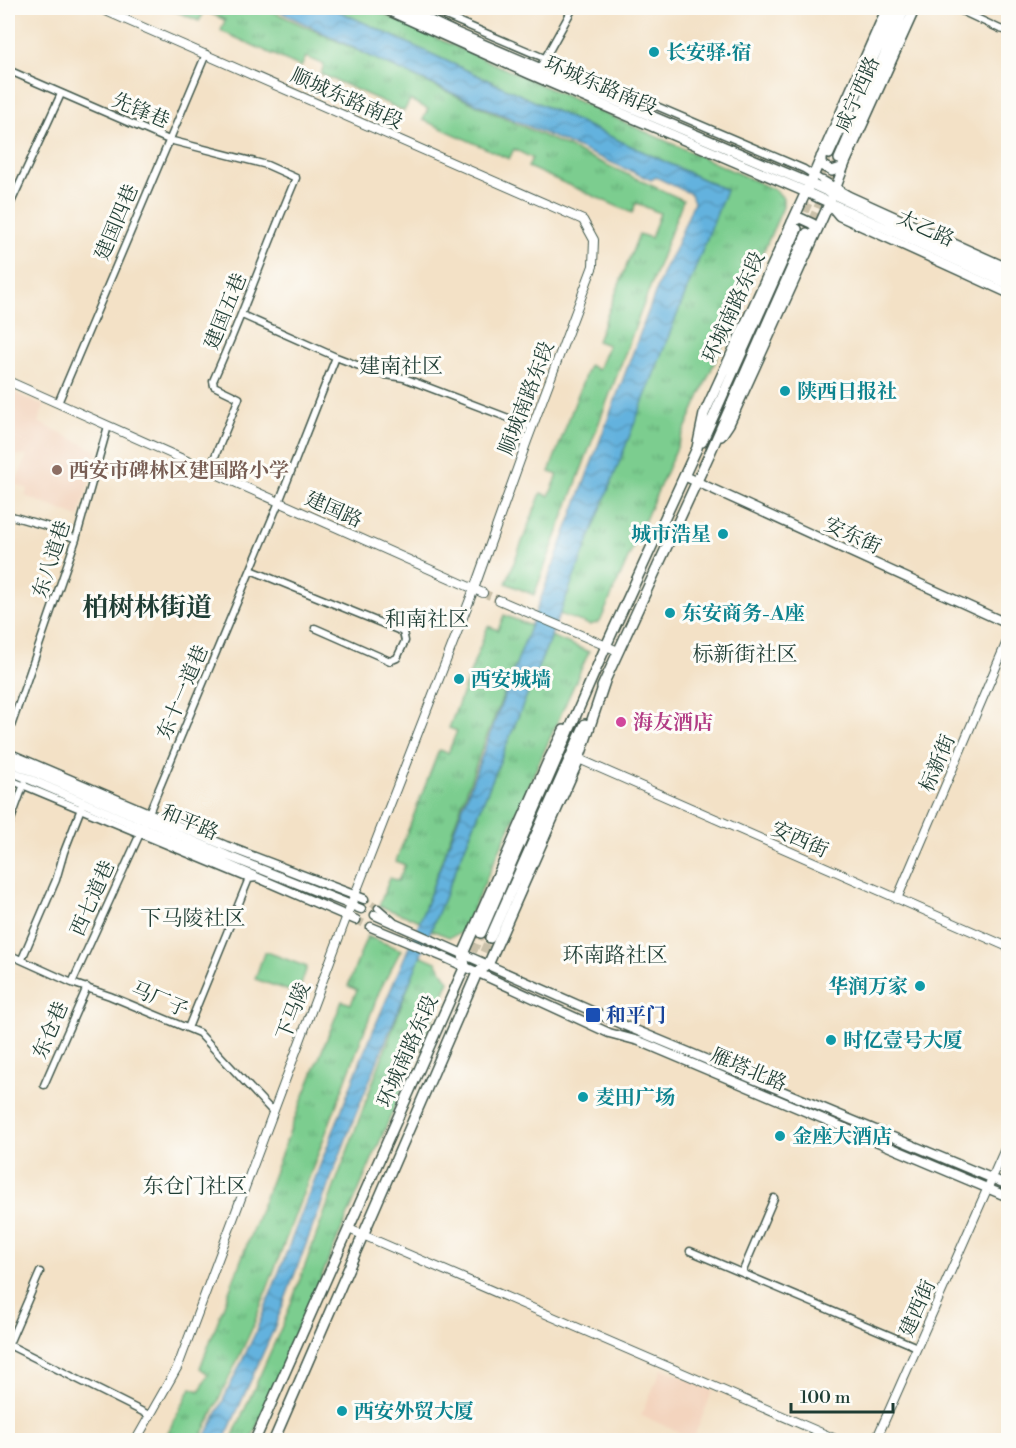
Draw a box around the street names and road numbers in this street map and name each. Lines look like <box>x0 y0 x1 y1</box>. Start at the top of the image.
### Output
street label: 环城东路南段 <box>540 51 661 121</box>
street label: 咸宁西路 <box>831 53 886 136</box>
street label: 顺城东路南段 <box>286 64 406 135</box>
street label: 先锋巷 <box>108 88 173 135</box>
street label: 建国四巷 <box>90 181 145 264</box>
street label: 太乙路 <box>893 206 958 253</box>
street label: 环城南路东段 <box>698 248 771 367</box>
street label: 建国五巷 <box>200 270 253 353</box>
street label: 顺城南路东段 <box>494 338 561 459</box>
street label: 建国路 <box>301 487 366 534</box>
street label: 安东街 <box>820 512 885 560</box>
street label: 东八道巷 <box>28 518 77 601</box>
street label: 东十一道巷 <box>152 642 214 743</box>
street label: 标新街 <box>915 731 962 796</box>
street label: 和平路 <box>157 800 222 847</box>
street label: 安西街 <box>767 817 832 864</box>
street label: 西七道巷 <box>66 857 121 940</box>
street label: 马厂子 <box>127 977 192 1024</box>
street label: 下马陵 <box>272 979 317 1044</box>
street label: 环城南路东段 <box>373 992 444 1112</box>
street label: 东仓巷 <box>28 998 75 1063</box>
street label: 雁塔北路 <box>707 1043 790 1098</box>
street label: 建西街 <box>895 1276 942 1341</box>

